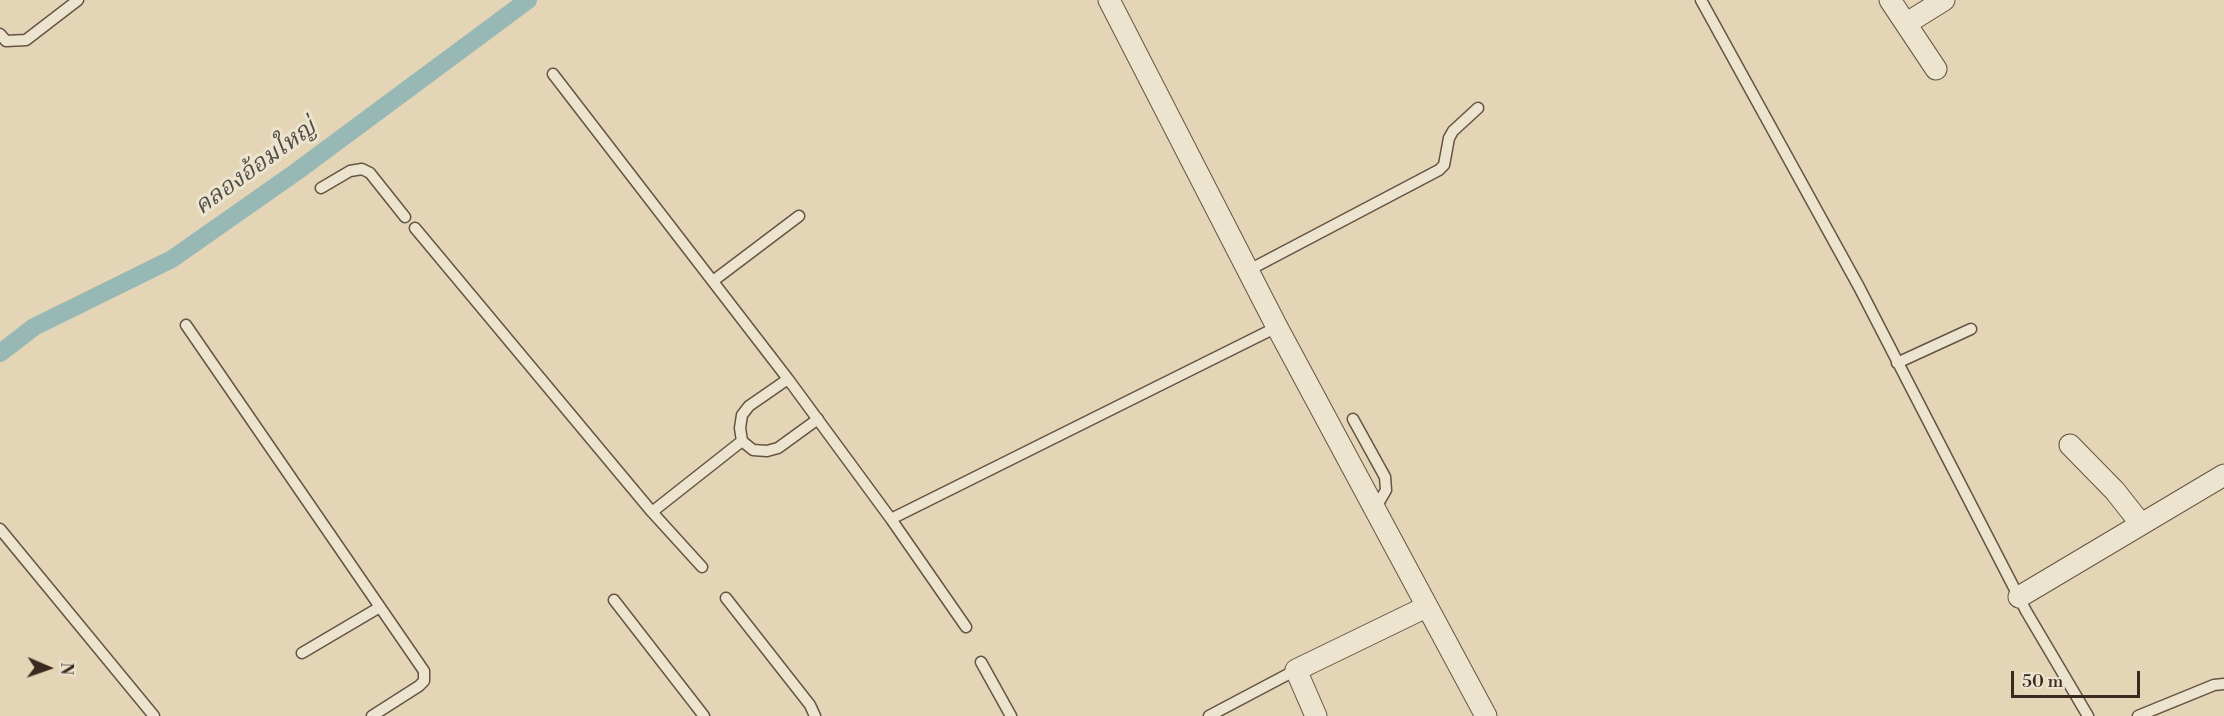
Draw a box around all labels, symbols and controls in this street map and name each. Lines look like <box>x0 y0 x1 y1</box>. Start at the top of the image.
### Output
water label: คลองอ้อมใหญ่ <box>189 114 323 222</box>
north arrow <box>18 638 78 698</box>
scale bar <box>2014 659 2143 697</box>
text: N <box>56 662 76 675</box>
text: 50 m <box>2022 670 2063 693</box>

